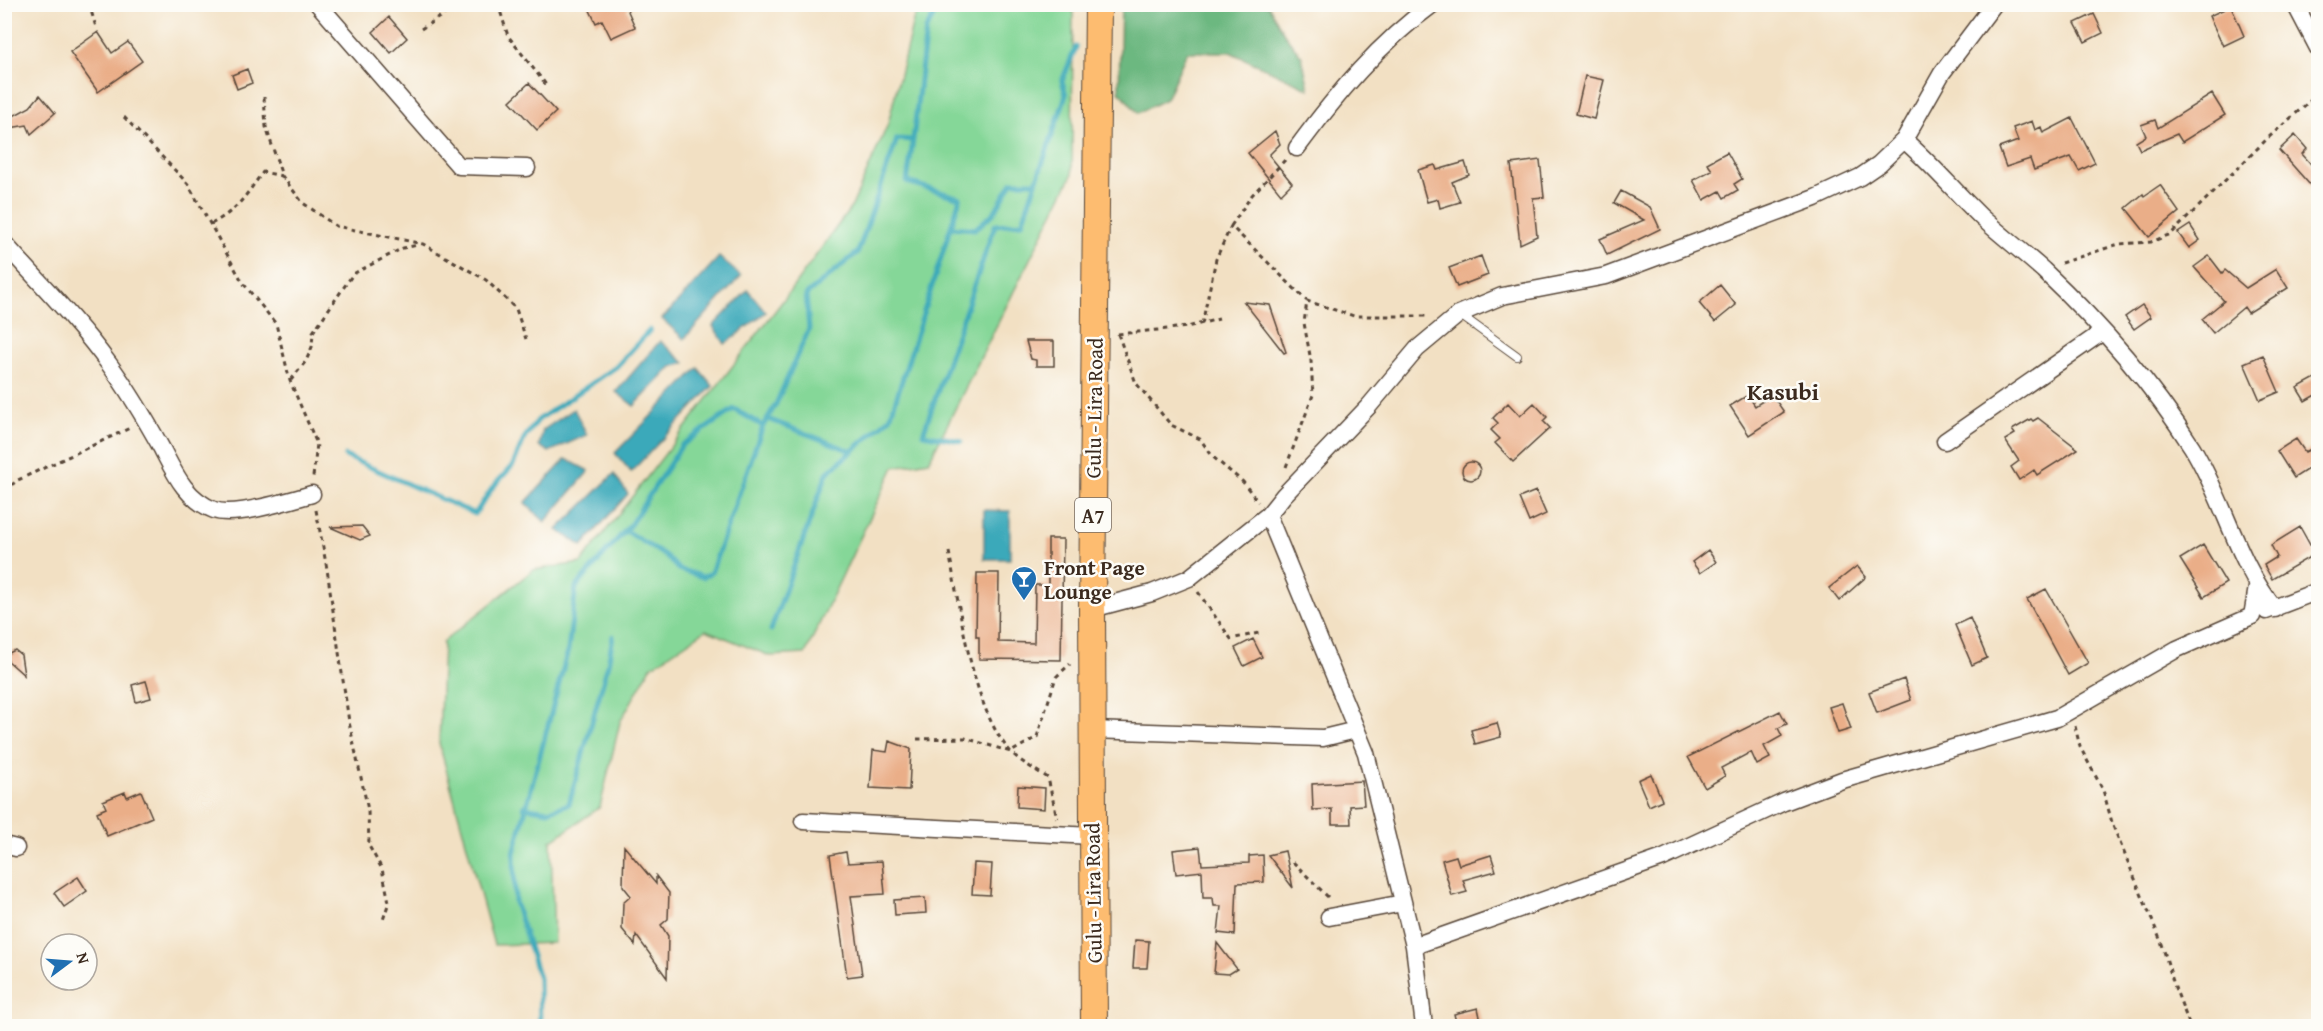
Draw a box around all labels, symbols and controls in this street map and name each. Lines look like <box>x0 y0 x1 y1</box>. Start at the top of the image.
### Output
street label: Gulu - Lira Road <box>1077 337 1111 479</box>
district label: Kasubi <box>1747 374 1819 409</box>
road number: A7 <box>1075 498 1111 532</box>
place label: Front Page Lounge <box>1044 552 1145 607</box>
bar icon: Front Page Lounge <box>1009 564 1039 602</box>
street label: Gulu - Lira Road <box>1076 822 1110 964</box>
north arrow <box>39 932 99 992</box>
text: N <box>70 949 97 967</box>

